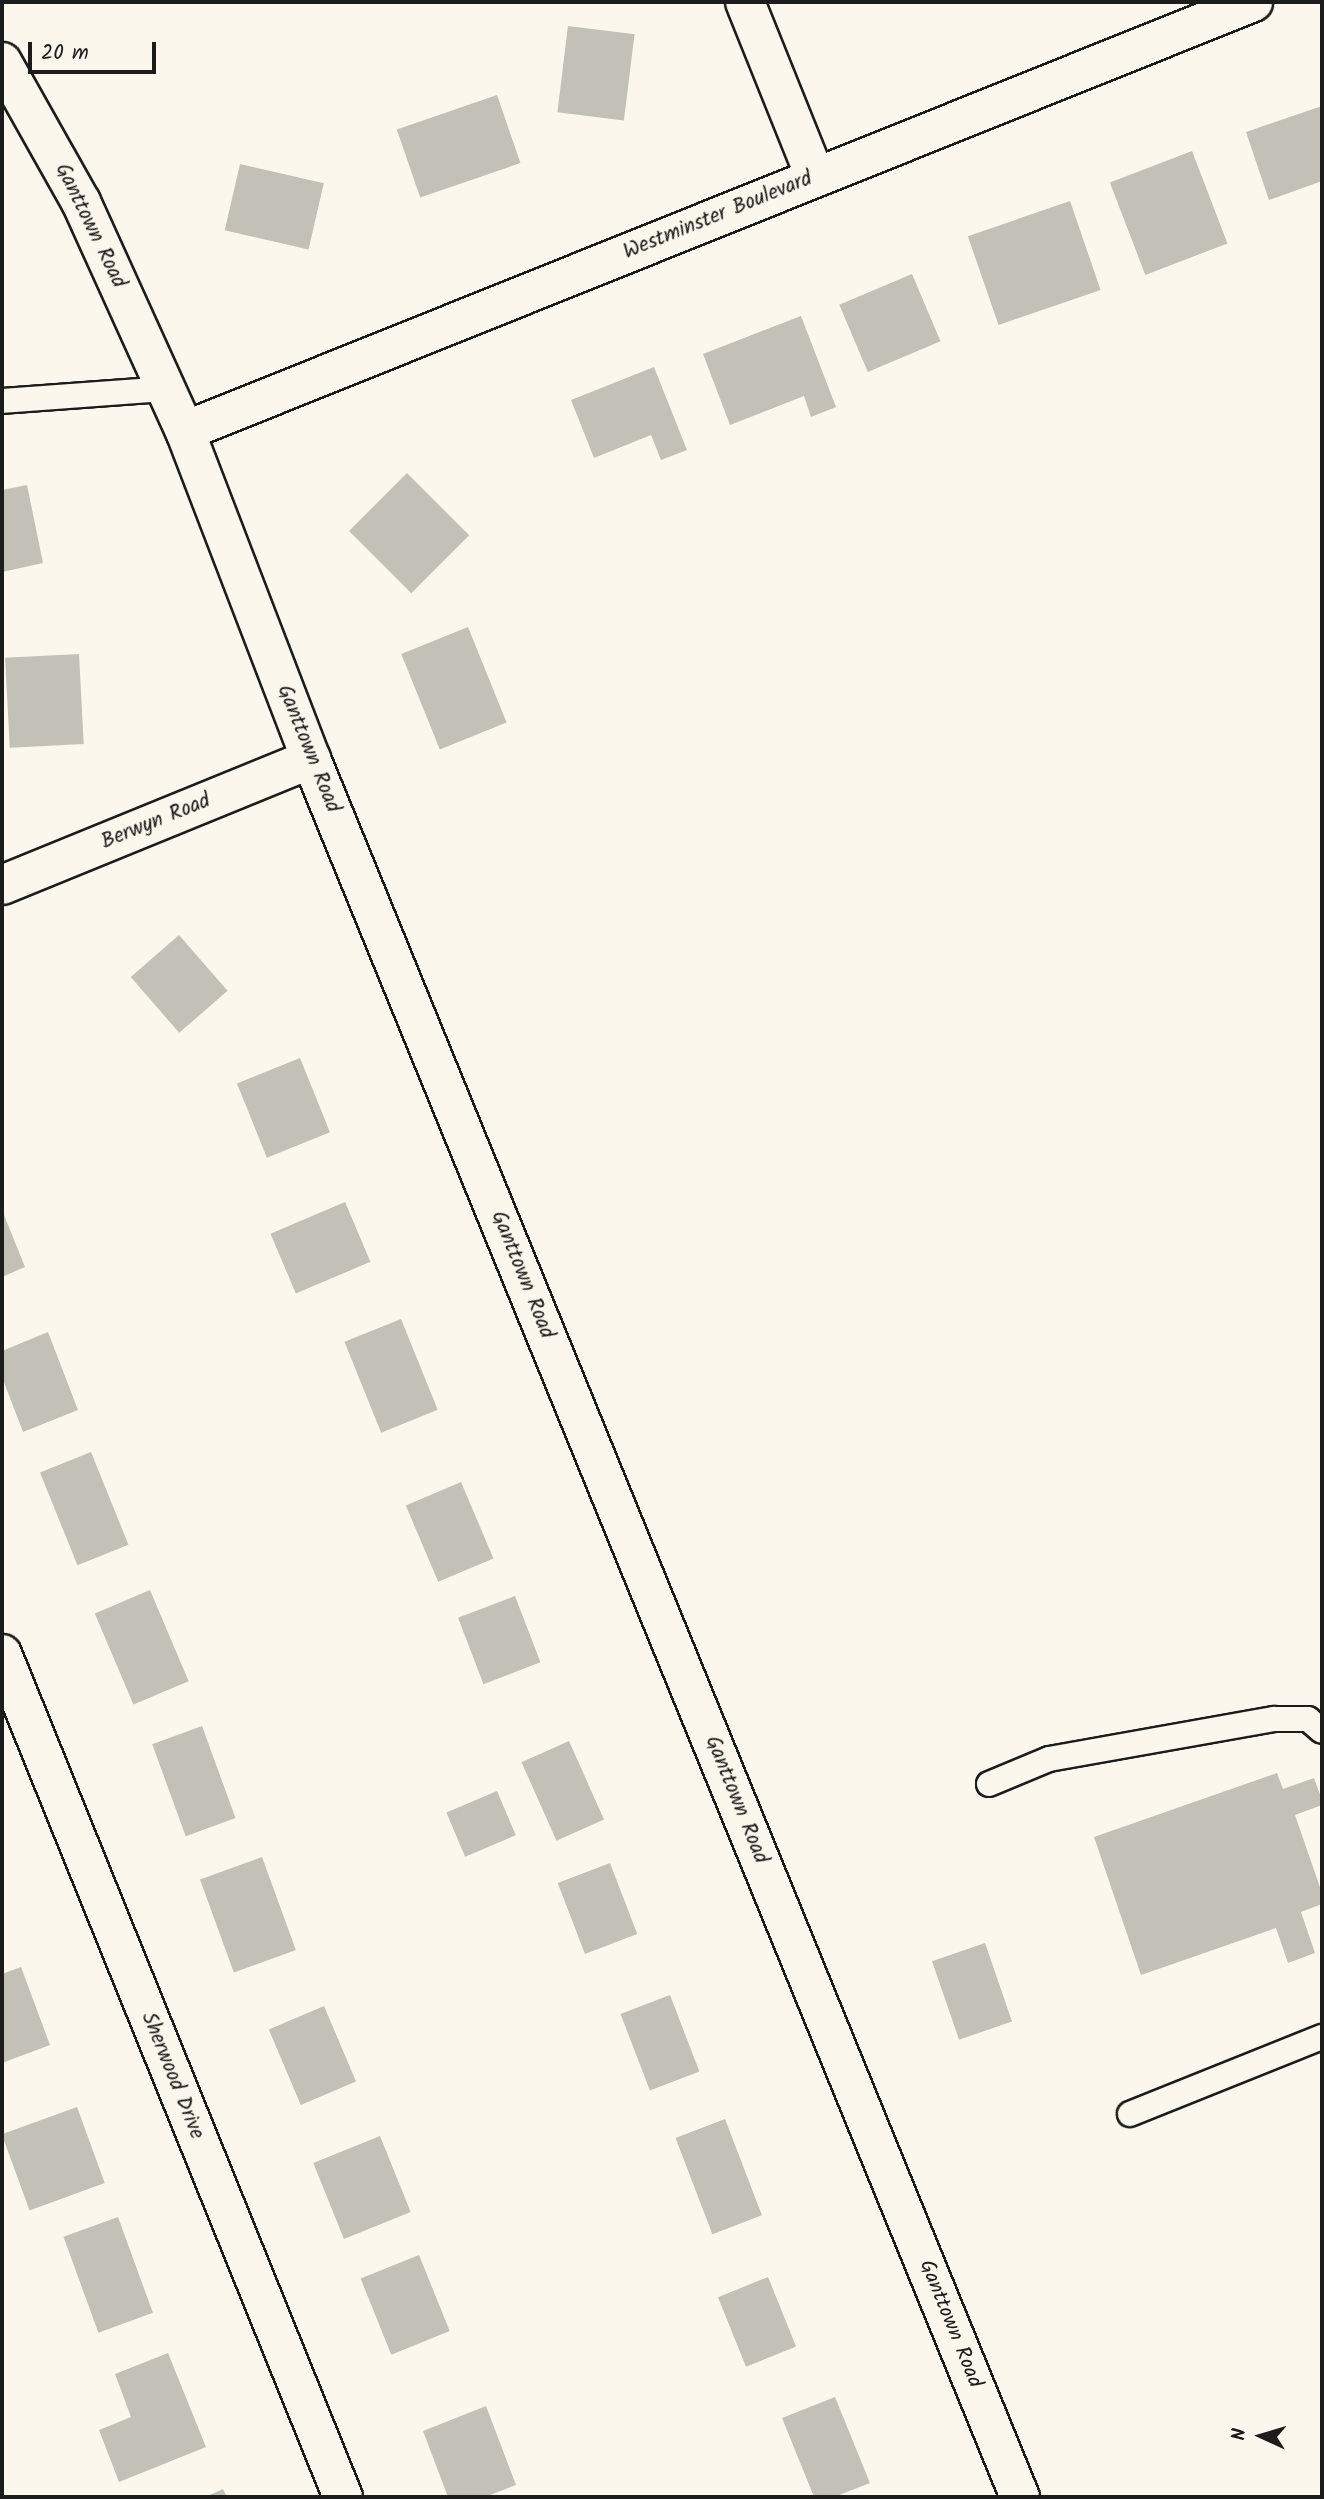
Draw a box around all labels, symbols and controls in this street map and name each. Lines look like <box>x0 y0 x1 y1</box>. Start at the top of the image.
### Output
scale bar <box>32 28 159 72</box>
text: 20 m <box>41 37 89 70</box>
street label: Ganttown Road <box>49 160 131 292</box>
street label: Westminster Boulevard <box>620 167 816 265</box>
street label: Ganttown Road <box>271 681 345 817</box>
street label: Berwyn Road <box>98 789 214 855</box>
street label: Ganttown Road <box>485 1207 559 1343</box>
street label: Ganttown Road <box>699 1732 773 1868</box>
street label: Sherwood Drive <box>135 2009 209 2143</box>
street label: Ganttown Road <box>913 2256 987 2392</box>
north arrow <box>1226 2401 1296 2471</box>
text: N <box>1225 2428 1255 2442</box>

